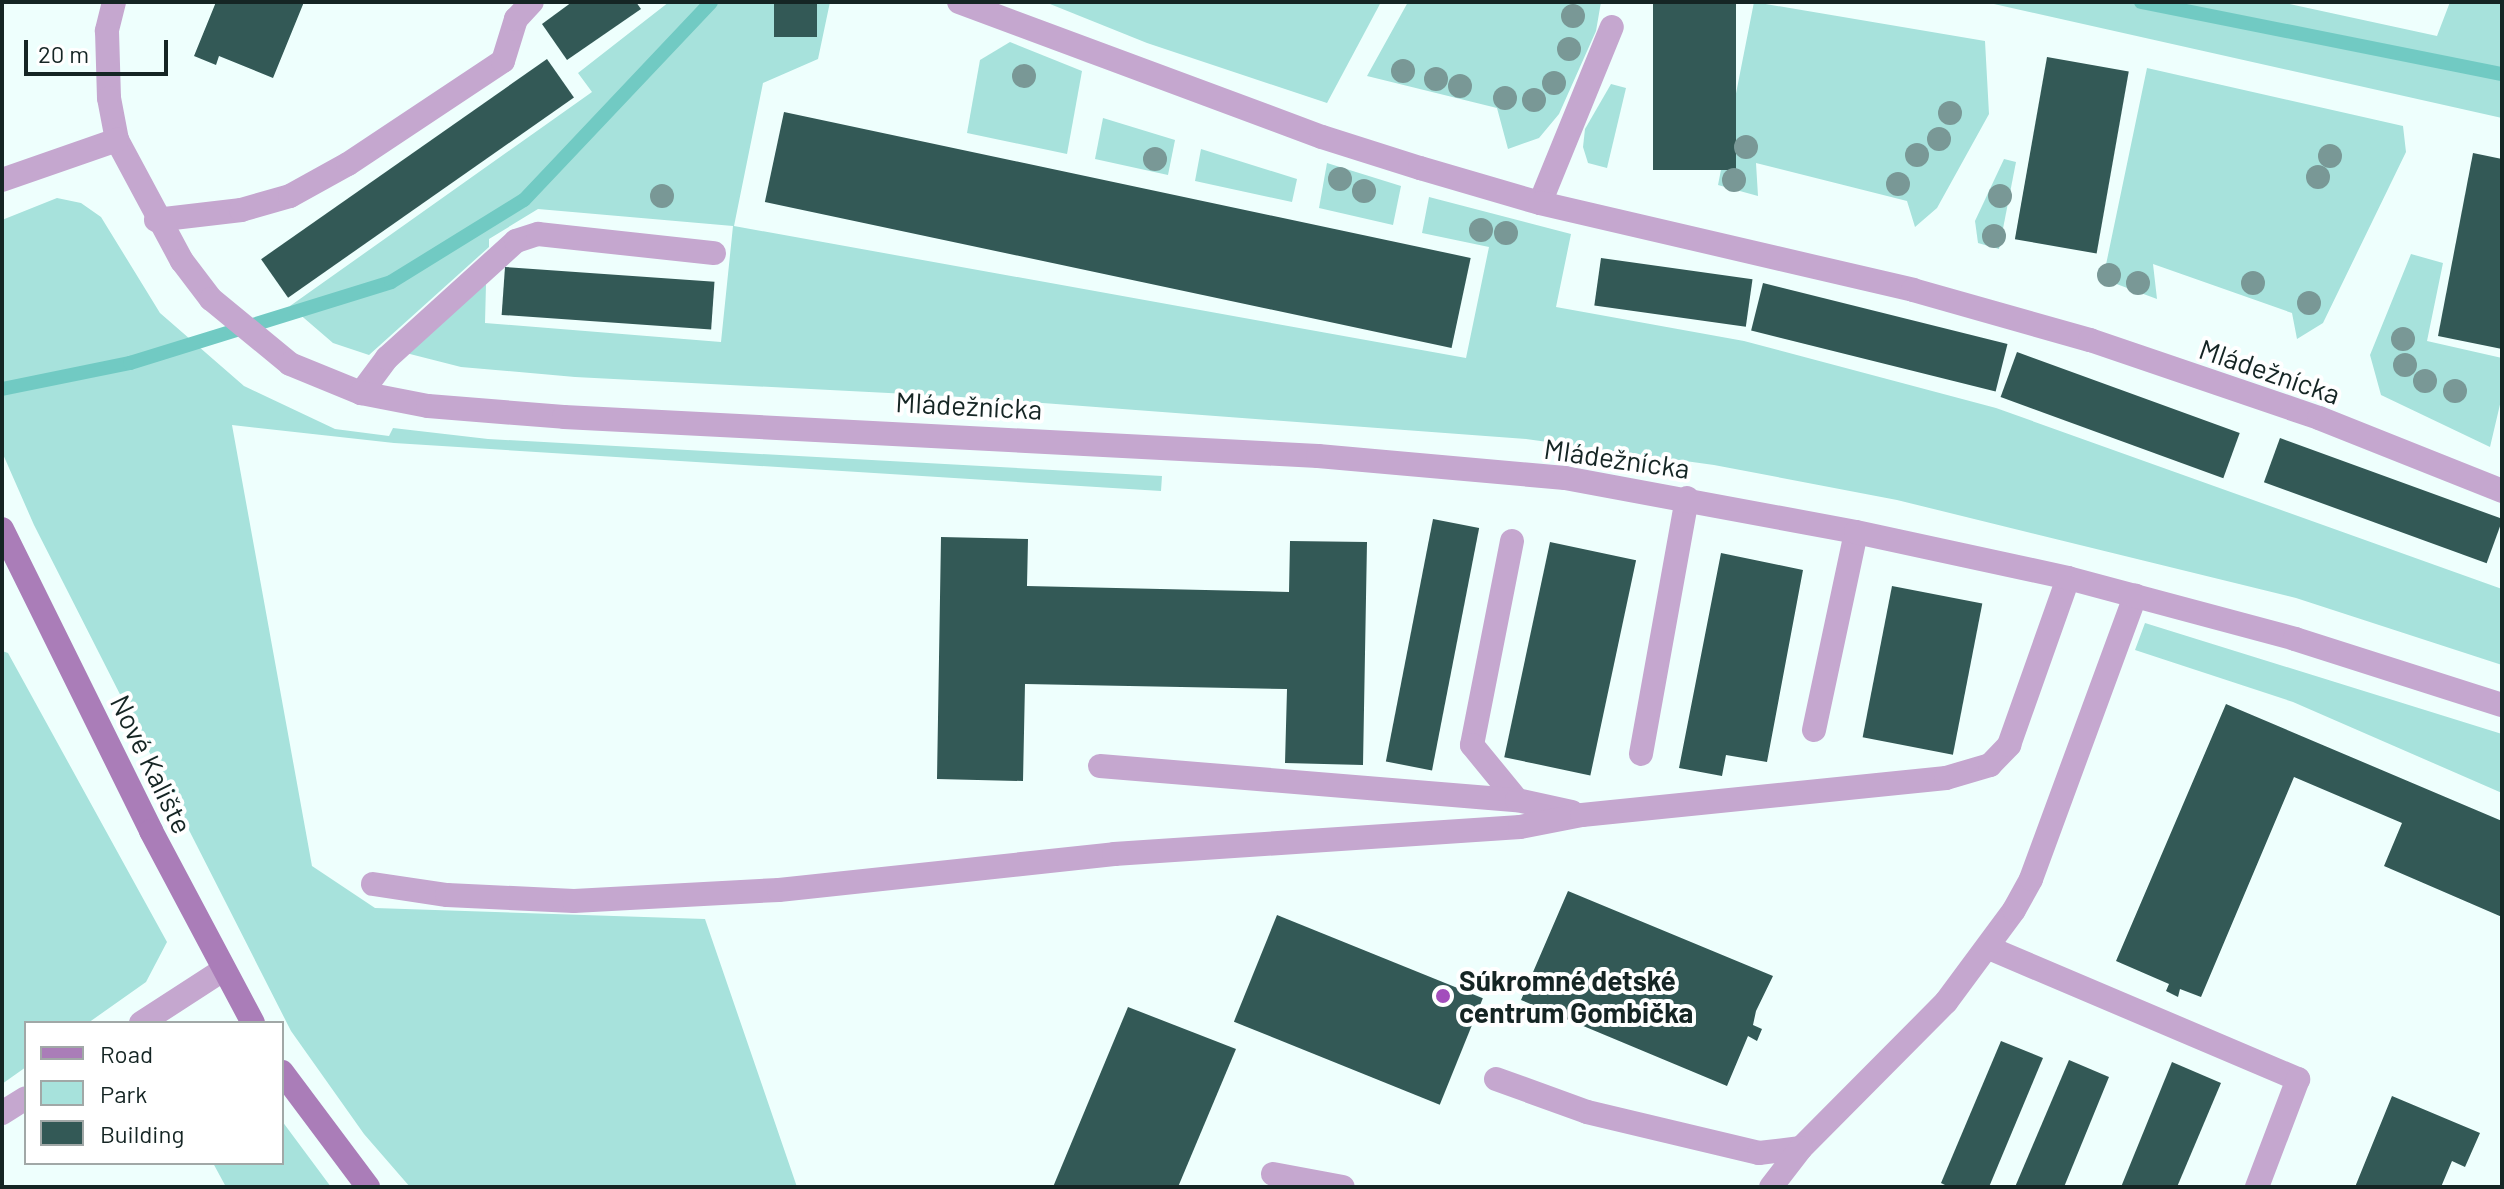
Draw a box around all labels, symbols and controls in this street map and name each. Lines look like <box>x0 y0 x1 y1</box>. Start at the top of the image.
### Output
scale bar <box>28 24 172 74</box>
text: 20 m <box>38 39 89 68</box>
street label: Mládežnícka <box>2195 331 2345 411</box>
street label: Mládežnícka <box>895 384 1043 426</box>
street label: Mládežnícka <box>1542 431 1692 485</box>
street label: Nové Kalište <box>104 689 200 839</box>
place label: Súkromné detské centrum Gombička <box>1459 963 1693 1029</box>
marker: Súkromné detské centrum Gombička <box>1434 987 1452 1005</box>
legend <box>24 1021 284 1165</box>
text: Road <box>100 1039 153 1068</box>
text: Park <box>100 1079 147 1108</box>
text: Building <box>100 1119 184 1148</box>

